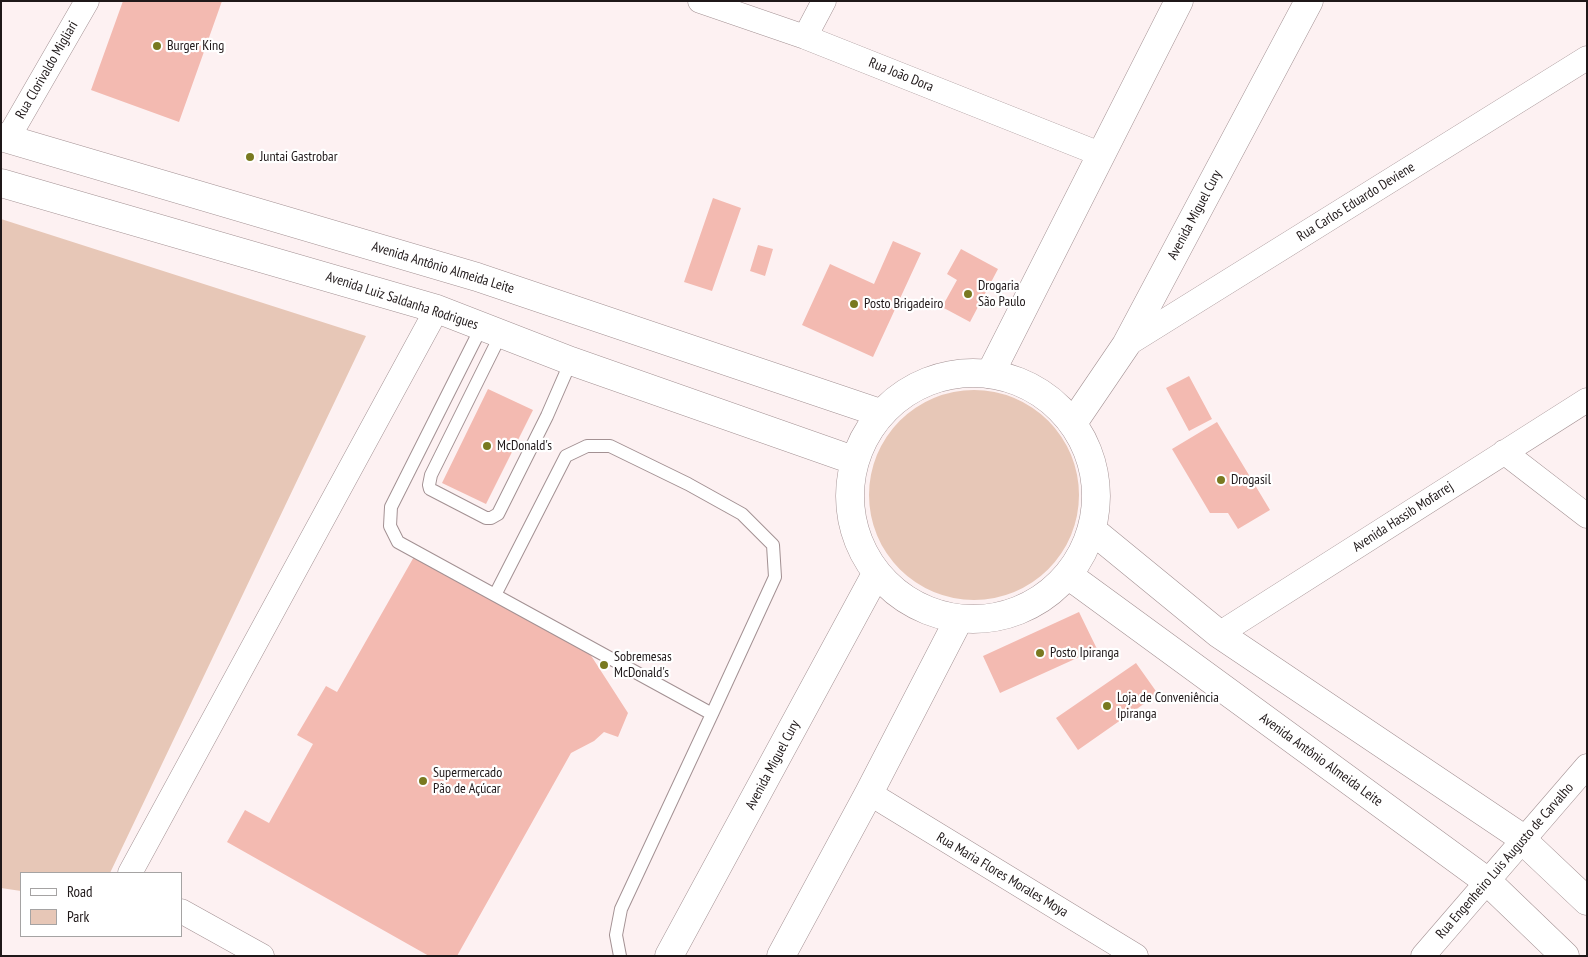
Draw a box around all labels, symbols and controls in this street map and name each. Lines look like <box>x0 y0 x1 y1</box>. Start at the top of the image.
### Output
street label: Rua Clorivaldo Migliari <box>12 18 82 122</box>
place label: Burger King <box>167 38 224 54</box>
marker: Burger King <box>151 40 163 52</box>
street label: Rua João Dora <box>866 54 936 96</box>
place label: Juntai Gastrobar <box>260 149 338 165</box>
marker: Juntai Gastrobar <box>244 151 256 163</box>
street label: Rua Carlos Eduardo Deviene <box>1294 159 1418 245</box>
street label: Avenida Miguel Cury <box>1164 167 1226 263</box>
street label: Avenida Antônio Almeida Leite <box>370 238 516 298</box>
street label: Avenida Luiz Saldanha Rodrigues <box>324 268 480 334</box>
place label: Drogaria São Paulo <box>978 278 1026 310</box>
marker: Drogaria São Paulo <box>962 288 974 300</box>
place label: Posto Brigadeiro <box>864 296 943 312</box>
marker: Posto Brigadeiro <box>848 298 860 310</box>
place label: McDonald's <box>497 438 552 454</box>
marker: McDonald's <box>481 440 493 452</box>
place label: Drogasil <box>1231 472 1271 488</box>
marker: Drogasil <box>1215 474 1227 486</box>
street label: Avenida Hassib Mofarrej <box>1350 478 1456 556</box>
place label: Posto Ipiranga <box>1050 645 1119 661</box>
marker: Posto Ipiranga <box>1034 647 1046 659</box>
place label: Sobremesas McDonald's <box>614 649 672 682</box>
marker: Sobremesas McDonald's <box>598 659 610 671</box>
place label: Loja de Conveniência Ipiranga <box>1117 690 1219 722</box>
marker: Loja de Conveniência Ipiranga <box>1101 700 1113 712</box>
street label: Avenida Antônio Almeida Leite <box>1256 710 1386 810</box>
street label: Avenida Miguel Cury <box>742 717 804 813</box>
place label: Supermercado Pão de Açúcar <box>433 765 502 798</box>
marker: Supermercado Pão de Açúcar <box>417 775 429 787</box>
street label: Rua Engenheiro Luis Augusto de Carvalho <box>1433 780 1577 942</box>
street label: Rua Maria Flores Morales Moya <box>933 829 1071 921</box>
legend <box>20 872 182 937</box>
text: Road <box>67 882 93 901</box>
text: Park <box>67 907 89 926</box>

